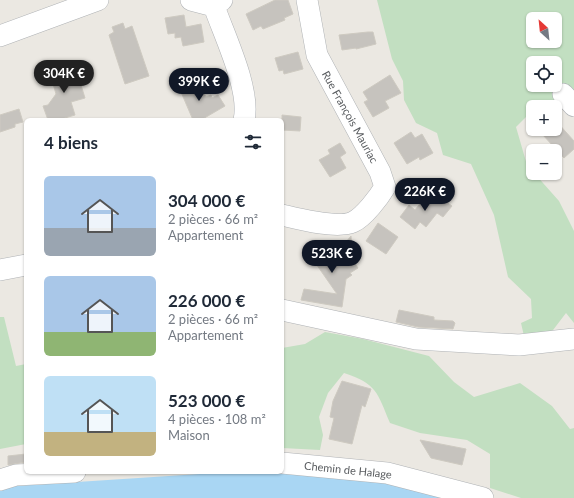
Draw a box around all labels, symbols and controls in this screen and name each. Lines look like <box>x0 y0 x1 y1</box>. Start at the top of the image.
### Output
north arrow <box>526 12 562 48</box>
map controls <box>526 12 562 180</box>
button: locate <box>526 56 562 92</box>
pin: 304K € <box>31 60 97 94</box>
text: 304K € <box>43 65 85 81</box>
pin: 399K € <box>166 68 232 102</box>
street label: Rue François Mauriac <box>320 68 381 165</box>
text: 399K € <box>178 73 220 89</box>
button: + <box>526 100 562 136</box>
icon: filters <box>242 131 264 153</box>
text: 4 biens <box>44 132 98 153</box>
button: − <box>526 144 562 180</box>
pin: 226K € <box>392 178 458 212</box>
text: 226K € <box>404 183 446 199</box>
text: 304 000 € <box>168 190 245 211</box>
icon: home <box>76 192 124 240</box>
text: 2 pièces · 66 m² <box>168 211 258 227</box>
text: Appartement <box>168 227 243 243</box>
pin: 523K € <box>299 240 365 274</box>
text: 523K € <box>311 245 353 261</box>
text: 226 000 € <box>168 290 245 311</box>
icon: home <box>76 292 124 340</box>
text: 2 pièces · 66 m² <box>168 311 258 327</box>
text: Appartement <box>168 327 243 343</box>
text: 523 000 € <box>168 390 245 411</box>
icon: home <box>76 392 124 440</box>
text: 4 pièces · 108 m² <box>168 411 266 427</box>
text: Maison <box>168 427 210 443</box>
street label: Chemin de Halage <box>304 458 393 481</box>

